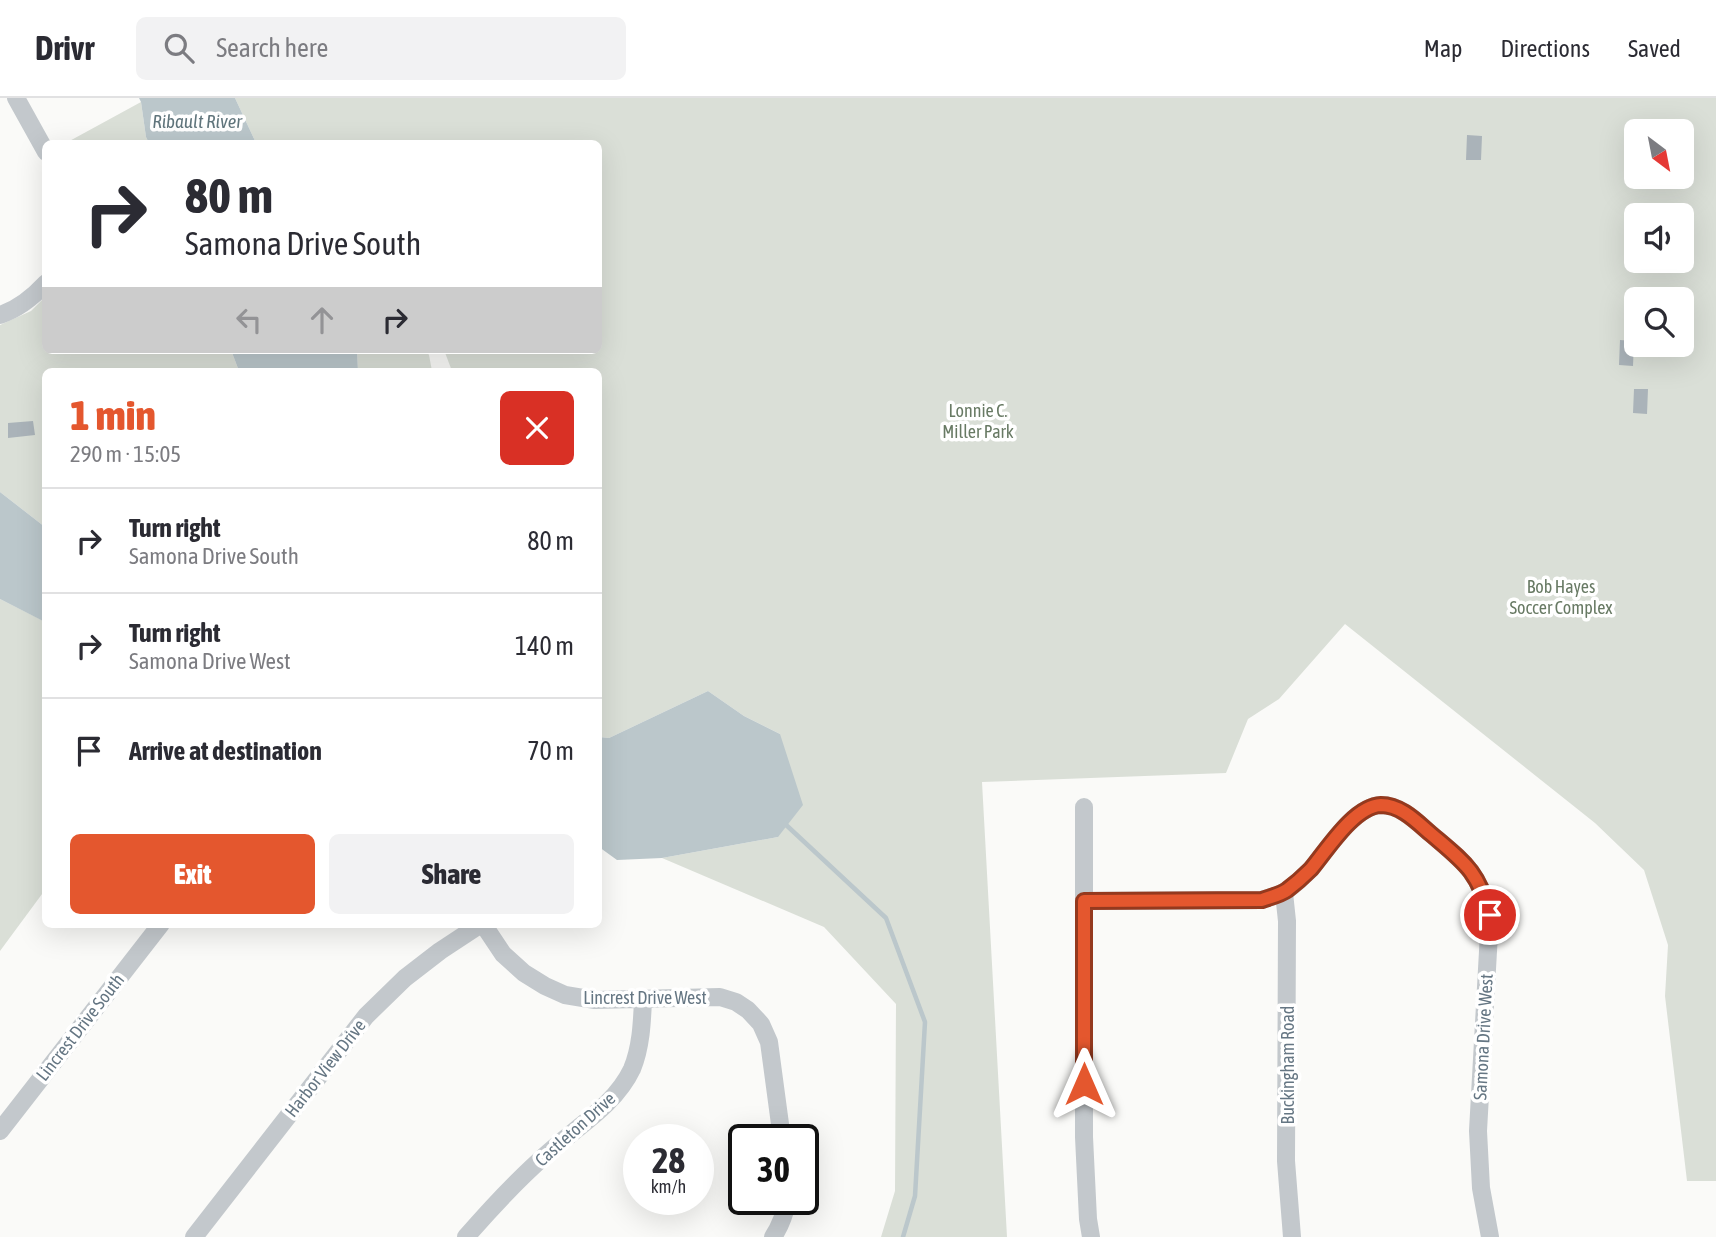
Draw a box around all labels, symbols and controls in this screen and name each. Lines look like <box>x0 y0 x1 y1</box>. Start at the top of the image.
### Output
search box <box>136 17 626 80</box>
text: Drivr <box>35 29 94 67</box>
icon: search <box>160 29 198 67</box>
text: Search here <box>216 33 328 63</box>
text: Map <box>1424 35 1462 62</box>
text: Directions <box>1500 35 1590 62</box>
text: Saved <box>1628 35 1681 62</box>
water label: Ribault River <box>152 110 243 132</box>
north arrow <box>1624 119 1694 189</box>
map controls <box>1624 119 1694 357</box>
text: 80 m <box>185 167 273 223</box>
icon: right <box>70 168 161 259</box>
button: sound <box>1624 203 1694 273</box>
text: Samona Drive South <box>185 225 421 262</box>
button: search <box>1624 287 1694 357</box>
icon: left <box>230 301 268 339</box>
icon: ahead <box>303 301 341 339</box>
icon: right <box>376 301 414 339</box>
text: 1 min <box>70 391 156 439</box>
button: close <box>500 391 574 465</box>
park label: Lonnie C. Miller Park <box>942 400 1014 442</box>
text: 290 m · 15:05 <box>70 441 181 467</box>
text: Turn right <box>129 513 220 543</box>
icon: right <box>70 522 108 560</box>
text: 80 m <box>527 526 574 556</box>
text: Samona Drive South <box>129 543 299 569</box>
park label: Bob Hayes Soccer Complex <box>1509 576 1613 618</box>
text: Turn right <box>129 618 220 648</box>
icon: right <box>70 627 108 665</box>
text: 140 m <box>515 631 574 661</box>
text: Samona Drive West <box>129 648 291 674</box>
icon: arrive <box>70 732 108 770</box>
text: Arrive at destination <box>129 736 322 766</box>
text: 70 m <box>527 736 574 766</box>
button: Exit <box>70 834 315 914</box>
button: Share <box>329 834 574 914</box>
pin <box>1460 885 1520 945</box>
icon: arrive <box>1471 896 1509 934</box>
street label: Lincrest Drive South <box>32 969 128 1085</box>
street label: Samona Drive West <box>1469 973 1497 1101</box>
street label: Lincrest Drive West <box>583 987 707 1008</box>
street label: Buckingham Road <box>1277 1006 1298 1124</box>
street label: Harbor View Drive <box>280 1015 370 1121</box>
position arrow <box>1047 1047 1121 1121</box>
street label: Castleton Drive <box>531 1088 619 1170</box>
speed limit sign: 30 <box>728 1124 819 1215</box>
text: 28 <box>652 1140 685 1180</box>
text: km/h <box>651 1176 686 1197</box>

